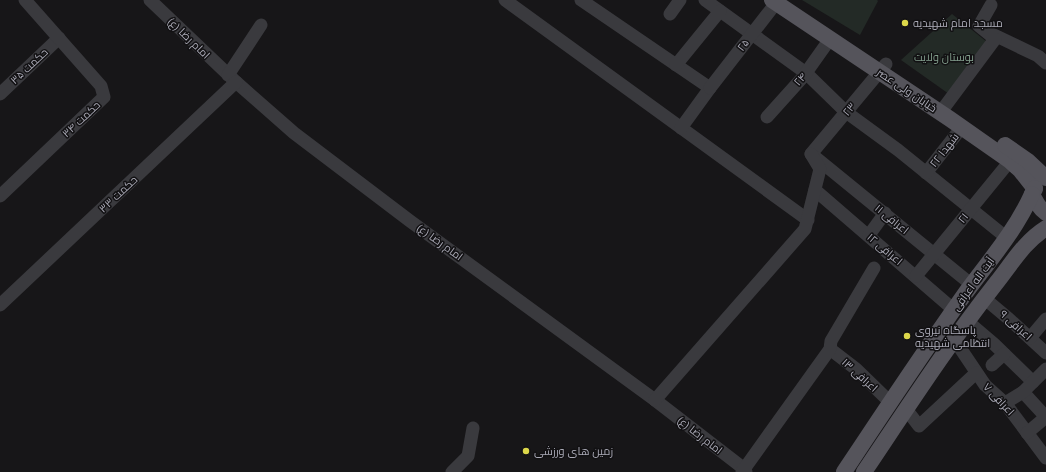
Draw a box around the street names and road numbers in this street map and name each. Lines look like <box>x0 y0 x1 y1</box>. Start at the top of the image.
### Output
street label: امام رضا (ع) <box>164 14 213 62</box>
street label: ۲۵ <box>734 36 752 54</box>
street label: حکمت ۳۵ <box>7 45 51 87</box>
street label: خیابان ولی عصر <box>873 64 940 115</box>
street label: ۲۴ <box>790 69 810 89</box>
street label: حکمت ۳۴ <box>59 98 103 140</box>
street label: ۲۳ <box>839 99 859 119</box>
street label: شهدا ۲۲ <box>926 130 962 170</box>
street label: حکمت ۳۳ <box>96 173 140 215</box>
street label: اعرافی ۱۱ <box>872 201 912 237</box>
street label: ۲۱ <box>955 210 971 226</box>
street label: امام رضا (ع) <box>414 221 466 264</box>
street label: اعرافی ۱۲ <box>864 230 906 268</box>
street label: آیت اله اعرافی <box>949 254 997 314</box>
street label: اعرافی ۹ <box>997 307 1035 343</box>
street label: اعرافی ۱۳ <box>839 355 881 395</box>
street label: اعرافی ۷ <box>980 380 1018 418</box>
street label: امام رضا (ع) <box>674 413 725 458</box>

